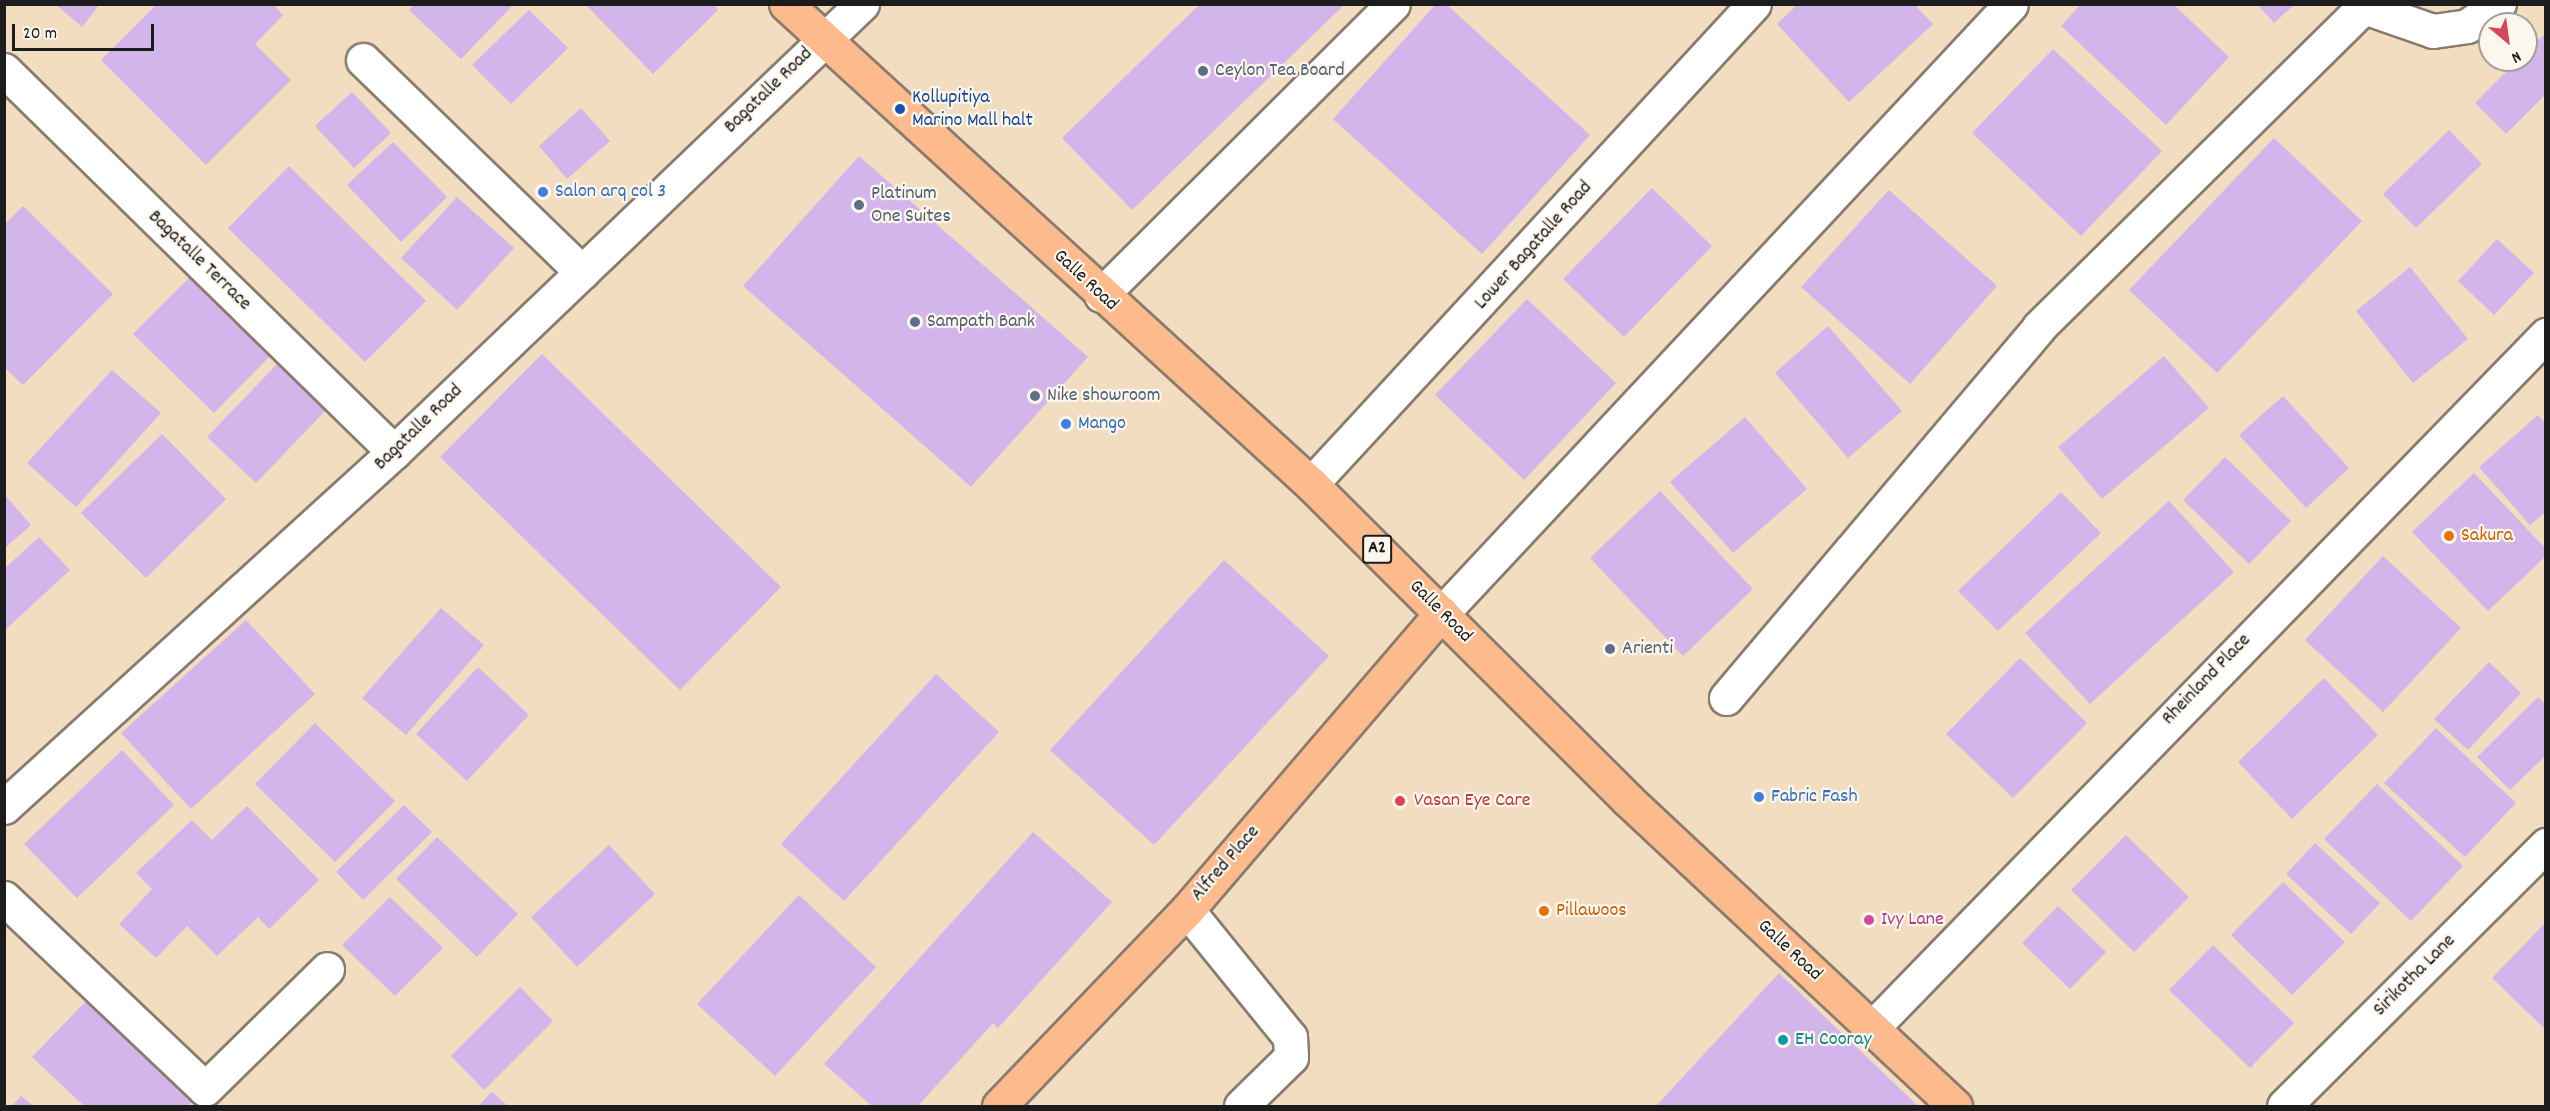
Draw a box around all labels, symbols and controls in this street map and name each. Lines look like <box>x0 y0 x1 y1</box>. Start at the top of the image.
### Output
scale bar <box>15 12 158 50</box>
north arrow <box>2478 12 2538 72</box>
text: 20 m <box>23 22 57 47</box>
street label: Bagatalle Road <box>720 43 818 139</box>
text: N <box>2507 44 2525 68</box>
place label: Ceylon Tea Board <box>1215 59 1345 83</box>
marker: Ceylon Tea Board <box>1196 64 1210 78</box>
place label: Kollupitiya Marino Mall halt <box>912 86 1033 133</box>
marker: Kollupitiya Marino Mall halt <box>893 102 907 116</box>
street label: Lower Bagatalle Road <box>1470 177 1598 315</box>
place label: Salon arq col 3 <box>555 180 666 204</box>
place label: Platinum One Suites <box>871 182 951 229</box>
marker: Salon arq col 3 <box>536 185 550 199</box>
marker: Platinum One Suites <box>852 198 866 212</box>
street label: Bagatalle Terrace <box>142 206 256 316</box>
street label: Galle Road <box>1048 245 1122 317</box>
place label: Sampath Bank <box>927 310 1035 334</box>
marker: Sampath Bank <box>908 315 922 329</box>
street label: Bagatalle Road <box>370 380 468 476</box>
place label: Nike showroom <box>1047 384 1160 408</box>
marker: Nike showroom <box>1028 389 1042 403</box>
place label: Mango <box>1078 412 1126 436</box>
marker: Mango <box>1059 417 1073 431</box>
place label: Sakura <box>2461 524 2513 548</box>
marker: Sakura <box>2442 529 2456 543</box>
road number: A2 <box>1362 534 1392 564</box>
street label: Galle Road <box>1403 575 1477 649</box>
street label: Rheinland Place <box>2157 629 2257 731</box>
place label: Arienti <box>1622 637 1673 661</box>
marker: Arienti <box>1603 642 1617 656</box>
place label: Fabric Fash <box>1771 785 1858 809</box>
place label: Vasan Eye Care <box>1414 789 1531 813</box>
marker: Fabric Fash <box>1752 790 1766 804</box>
marker: Vasan Eye Care <box>1391 792 1409 810</box>
street label: Alfred Place <box>1186 821 1266 907</box>
place label: Pillawoos <box>1556 899 1627 923</box>
marker: Pillawoos <box>1537 904 1551 918</box>
place label: Ivy Lane <box>1881 908 1944 932</box>
marker: Ivy Lane <box>1862 913 1876 927</box>
street label: Galle Road <box>1752 915 1826 987</box>
street label: Sirikotha Lane <box>2369 930 2461 1022</box>
place label: EH Cooray <box>1795 1028 1871 1052</box>
marker: EH Cooray <box>1776 1033 1790 1047</box>

